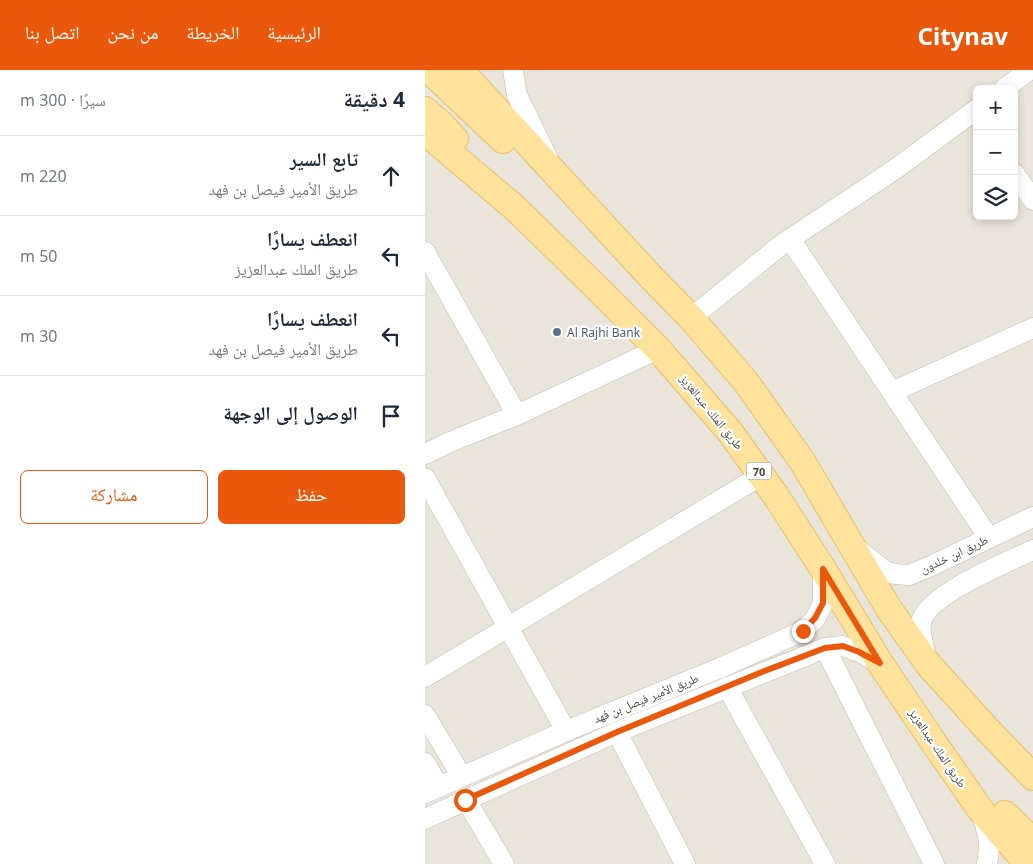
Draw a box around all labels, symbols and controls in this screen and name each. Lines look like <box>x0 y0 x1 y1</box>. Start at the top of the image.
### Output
text: Citynav <box>918 19 1008 52</box>
text: اتصل بنا <box>25 20 80 44</box>
text: من نحن <box>108 20 158 44</box>
text: الخريطة <box>186 20 239 44</box>
text: الرئيسية <box>267 20 321 44</box>
text: 4 دقيقة <box>343 85 405 113</box>
map controls <box>973 85 1018 220</box>
button: + <box>973 85 1018 130</box>
text: سيرًا · 300 m <box>20 89 106 111</box>
button: − <box>973 130 1018 175</box>
text: تابع السير <box>290 146 358 172</box>
icon: ahead <box>377 162 405 190</box>
text: 220 m <box>20 165 67 187</box>
button: layers <box>973 175 1018 220</box>
text: طريق الأمير فيصل بن فهد <box>208 178 358 200</box>
text: انعطف يسارًا <box>267 226 358 252</box>
icon: left <box>377 242 405 270</box>
text: 50 m <box>20 245 57 267</box>
text: طريق الملك عبدالعزيز <box>235 258 358 280</box>
text: انعطف يسارًا <box>267 306 358 332</box>
icon: left <box>377 322 405 350</box>
place label: Al Rajhi Bank <box>567 324 641 341</box>
text: 30 m <box>20 325 57 347</box>
marker: Al Rajhi Bank <box>551 326 563 338</box>
text: طريق الأمير فيصل بن فهد <box>208 338 358 360</box>
street label: طريق الملك عبدالعزيز <box>676 370 748 453</box>
text: الوصول إلى الوجهة <box>223 400 358 426</box>
icon: arrive <box>377 402 405 430</box>
road number: 70 <box>747 462 771 480</box>
button: مشاركة <box>20 470 208 524</box>
button: حفظ <box>218 470 405 524</box>
street label: طريق ابن خلدون <box>917 531 991 577</box>
route end <box>792 620 815 643</box>
street label: طريق الأمير فيصل بن فهد <box>591 669 701 727</box>
street label: طريق الملك عبدالعزيز <box>905 704 971 791</box>
route start <box>454 789 477 812</box>

